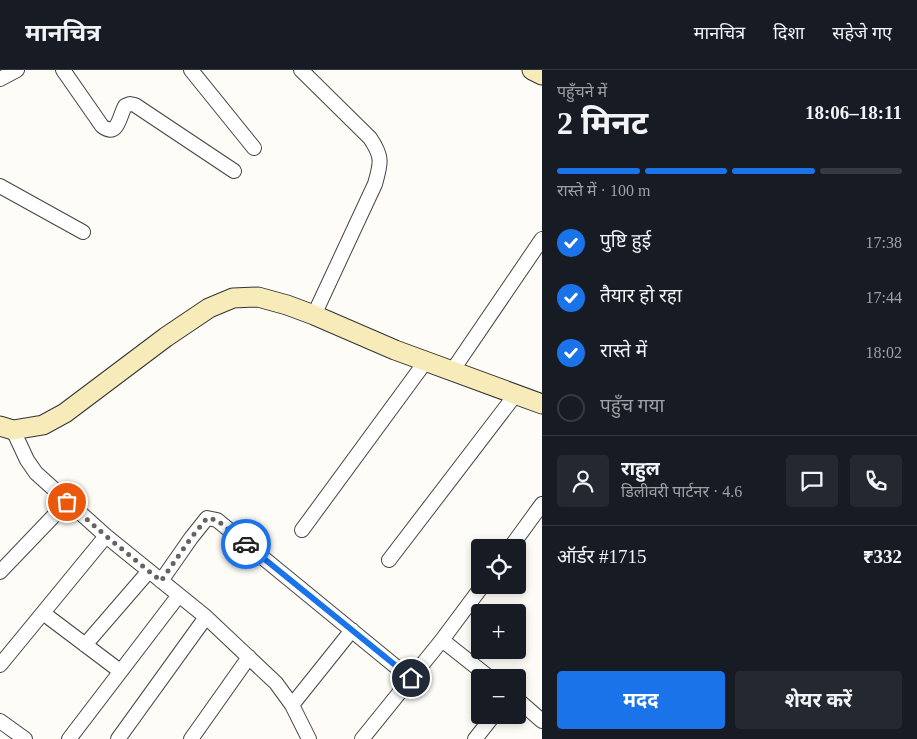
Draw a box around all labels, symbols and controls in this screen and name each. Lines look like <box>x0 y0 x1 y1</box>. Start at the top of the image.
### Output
text: मानचित्र <box>25 20 101 46</box>
text: मानचित्र <box>694 23 745 43</box>
text: दिशा <box>773 23 804 43</box>
text: सहेजे गए <box>832 23 892 43</box>
text: पहुँचने में <box>557 83 607 100</box>
text: 18:06–18:11 <box>805 102 902 123</box>
text: 2 मिनट <box>557 105 648 141</box>
text: रास्ते में · 100 m <box>557 182 650 199</box>
icon: check <box>557 229 585 257</box>
text: पुष्टि हुई <box>600 230 651 251</box>
text: 17:38 <box>866 234 902 251</box>
icon: check <box>557 284 585 312</box>
text: तैयार हो रहा <box>600 285 682 306</box>
text: 17:44 <box>866 289 902 306</box>
icon: check <box>557 339 585 367</box>
text: रास्ते में <box>600 340 647 361</box>
text: 18:02 <box>866 344 902 361</box>
text: पहुँच गया <box>600 395 664 416</box>
button: person <box>557 455 609 507</box>
button: chat <box>786 455 838 507</box>
button: phone <box>850 455 902 507</box>
text: राहुल <box>621 458 660 479</box>
pin <box>46 481 88 523</box>
text: डिलीवरी पार्टनर · 4.6 <box>621 483 742 500</box>
icon: bag <box>53 488 81 516</box>
courier <box>221 519 271 569</box>
icon: car <box>232 530 260 558</box>
map controls <box>471 539 526 724</box>
button: locate <box>471 539 526 594</box>
text: ऑर्डर #1715 <box>557 546 647 567</box>
text: ₹332 <box>863 546 902 567</box>
button: + <box>471 604 526 659</box>
pin <box>390 657 432 699</box>
icon: home <box>397 664 425 692</box>
button: − <box>471 669 526 724</box>
button: मदद <box>557 671 725 729</box>
button: शेयर करें <box>735 671 902 729</box>

